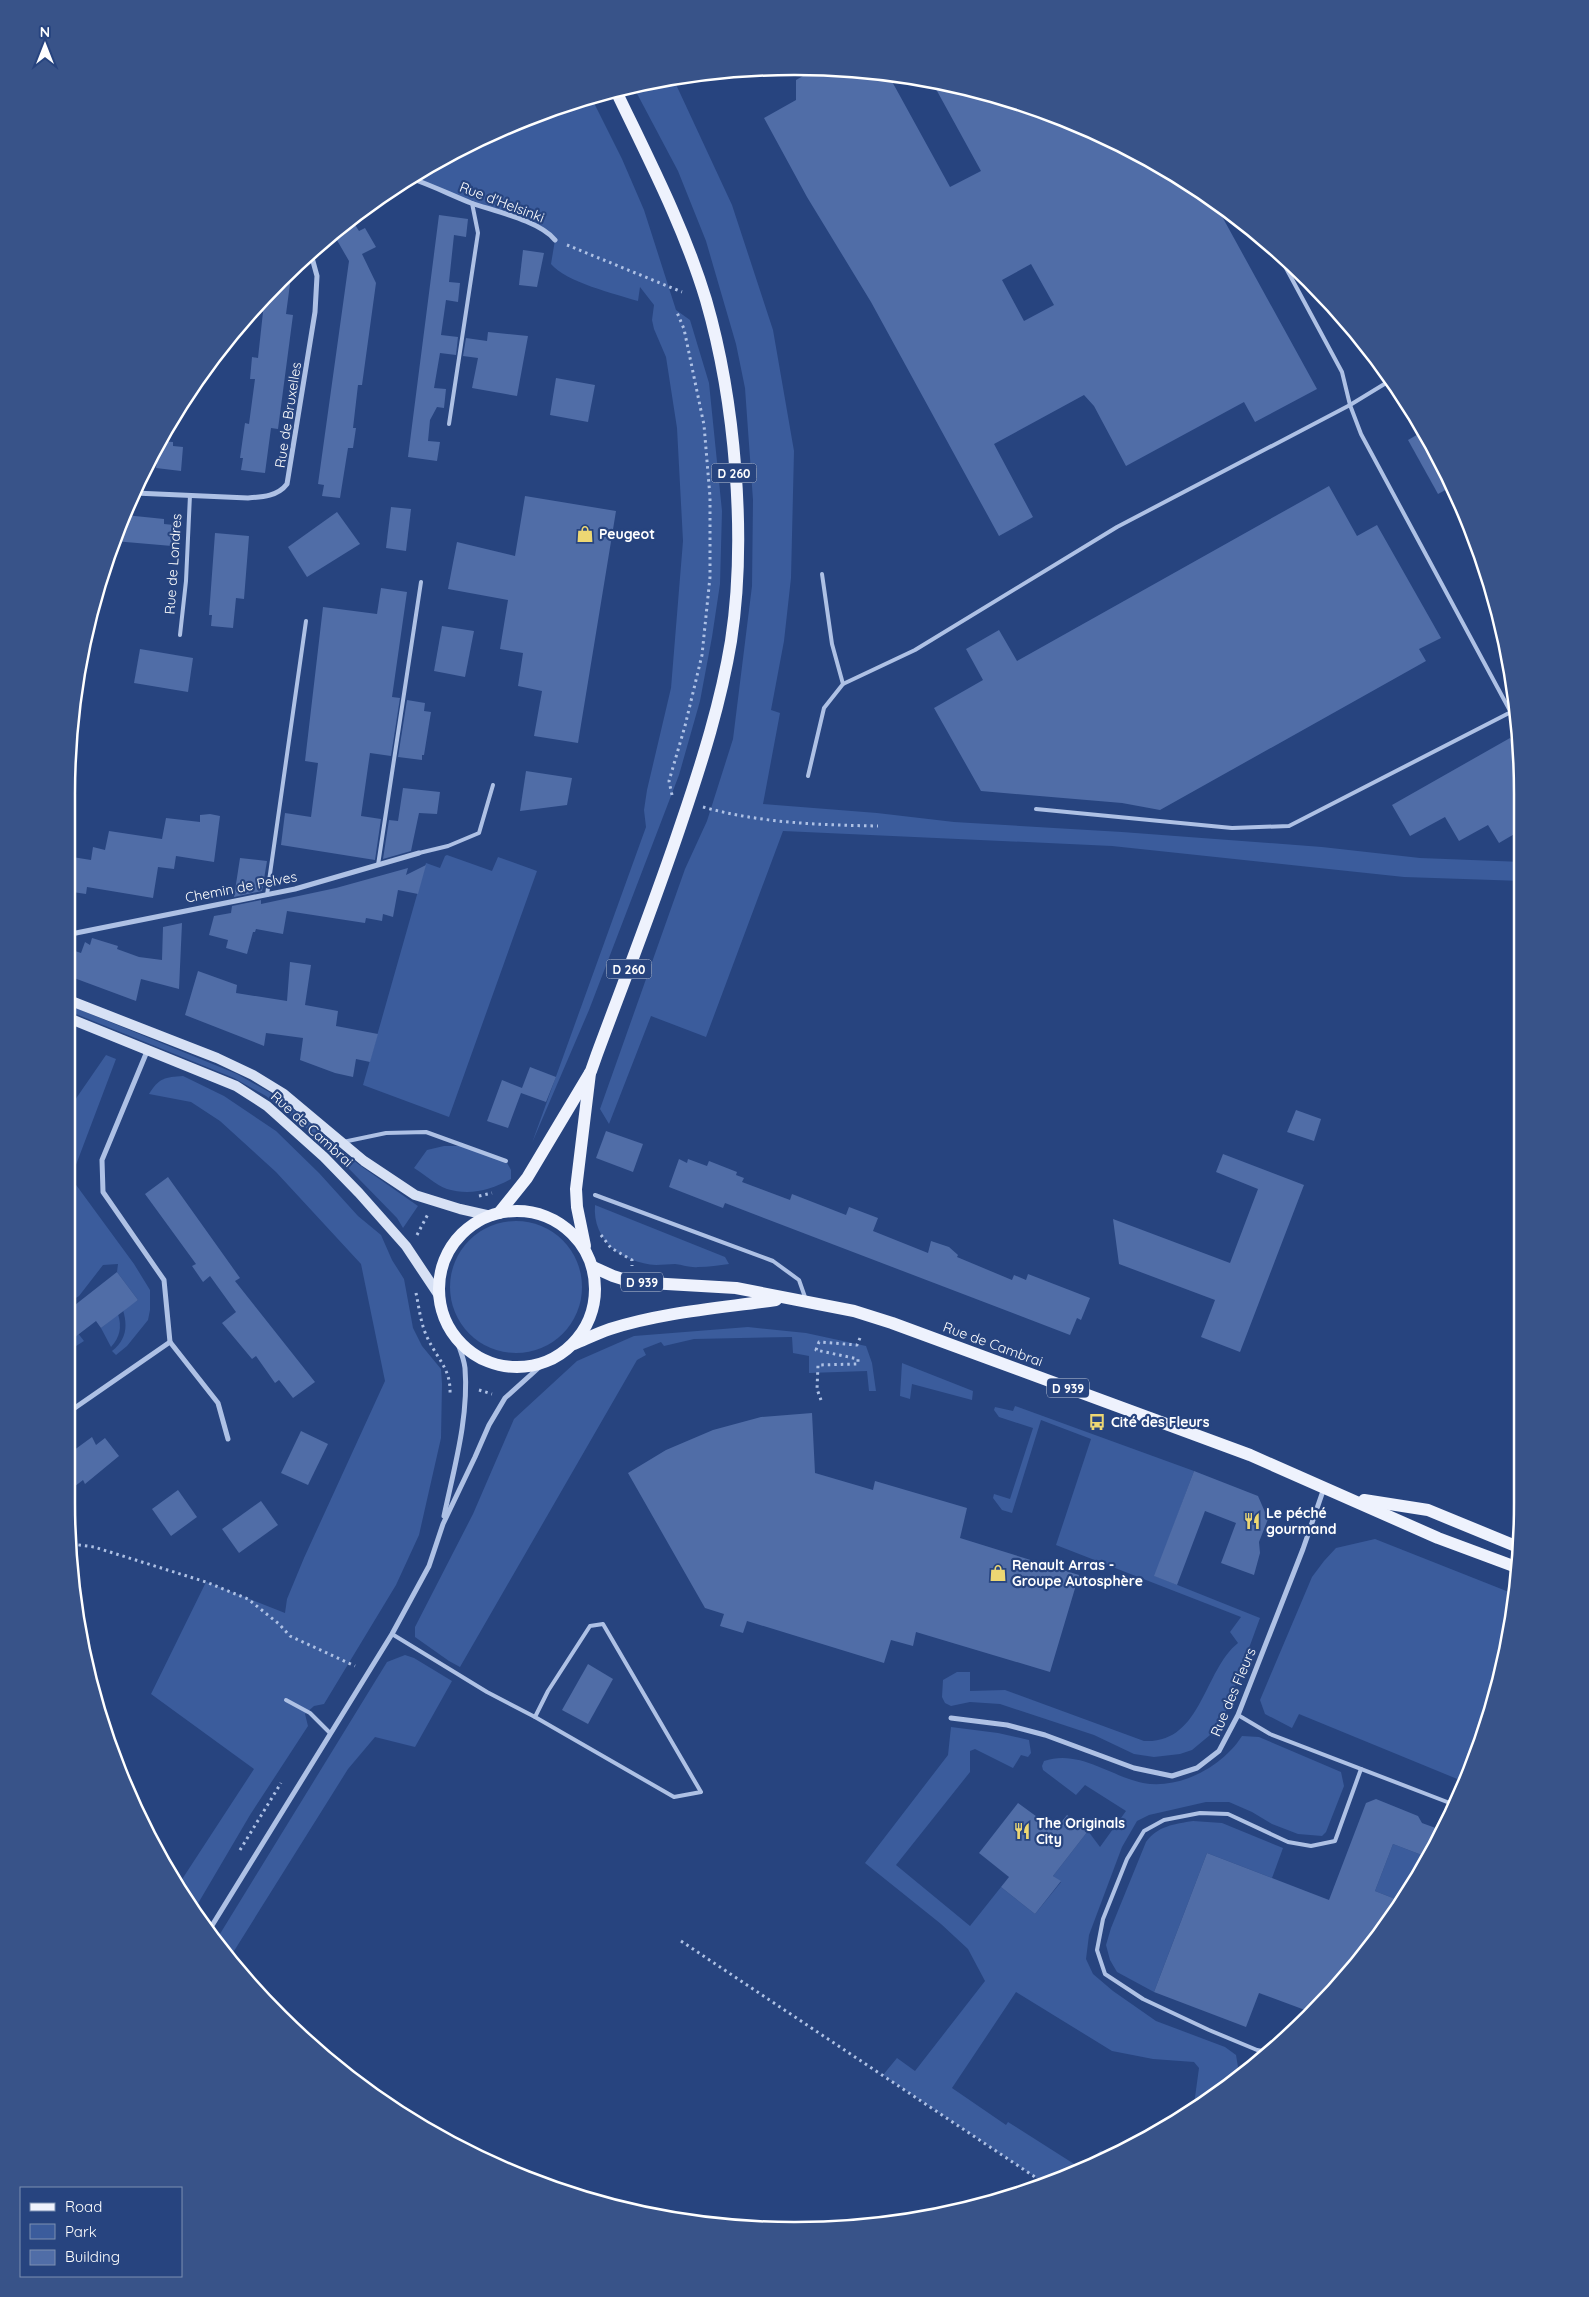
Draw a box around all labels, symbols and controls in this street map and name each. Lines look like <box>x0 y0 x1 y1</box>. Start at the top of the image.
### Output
north arrow <box>20 20 70 70</box>
text: N <box>40 23 50 41</box>
street label: Rue d'Helsinki <box>457 178 547 226</box>
street label: Rue de Bruxelles <box>271 361 305 469</box>
road number: D 260 <box>712 463 756 482</box>
street label: Rue de Londres <box>160 513 186 615</box>
shop icon: Peugeot <box>575 524 595 544</box>
place label: Peugeot <box>599 525 655 543</box>
street label: Chemin de Pelves <box>183 867 299 907</box>
road number: D 260 <box>606 960 652 979</box>
street label: Rue de Cambrai <box>267 1087 357 1171</box>
road number: D 939 <box>621 1272 663 1291</box>
street label: Rue de Cambrai <box>941 1318 1045 1370</box>
road number: D 939 <box>1047 1379 1089 1398</box>
bus stop icon: Cité des Fleurs <box>1087 1412 1107 1432</box>
place label: Cité des Fleurs <box>1111 1413 1210 1431</box>
place label: Le péché gourmand <box>1266 1504 1337 1538</box>
restaurant icon: Le péché gourmand <box>1242 1511 1262 1531</box>
place label: Renault Arras - Groupe Autosphère <box>1012 1556 1143 1590</box>
shop icon: Renault Arras - Groupe Autosphère <box>988 1563 1008 1583</box>
street label: Rue des Fleurs <box>1206 1645 1260 1739</box>
place label: The Originals City <box>1036 1814 1125 1848</box>
restaurant icon: The Originals City <box>1012 1821 1032 1841</box>
legend <box>20 2187 182 2277</box>
text: Road <box>65 2197 102 2216</box>
text: Park <box>65 2222 97 2241</box>
text: Building <box>65 2247 120 2266</box>

